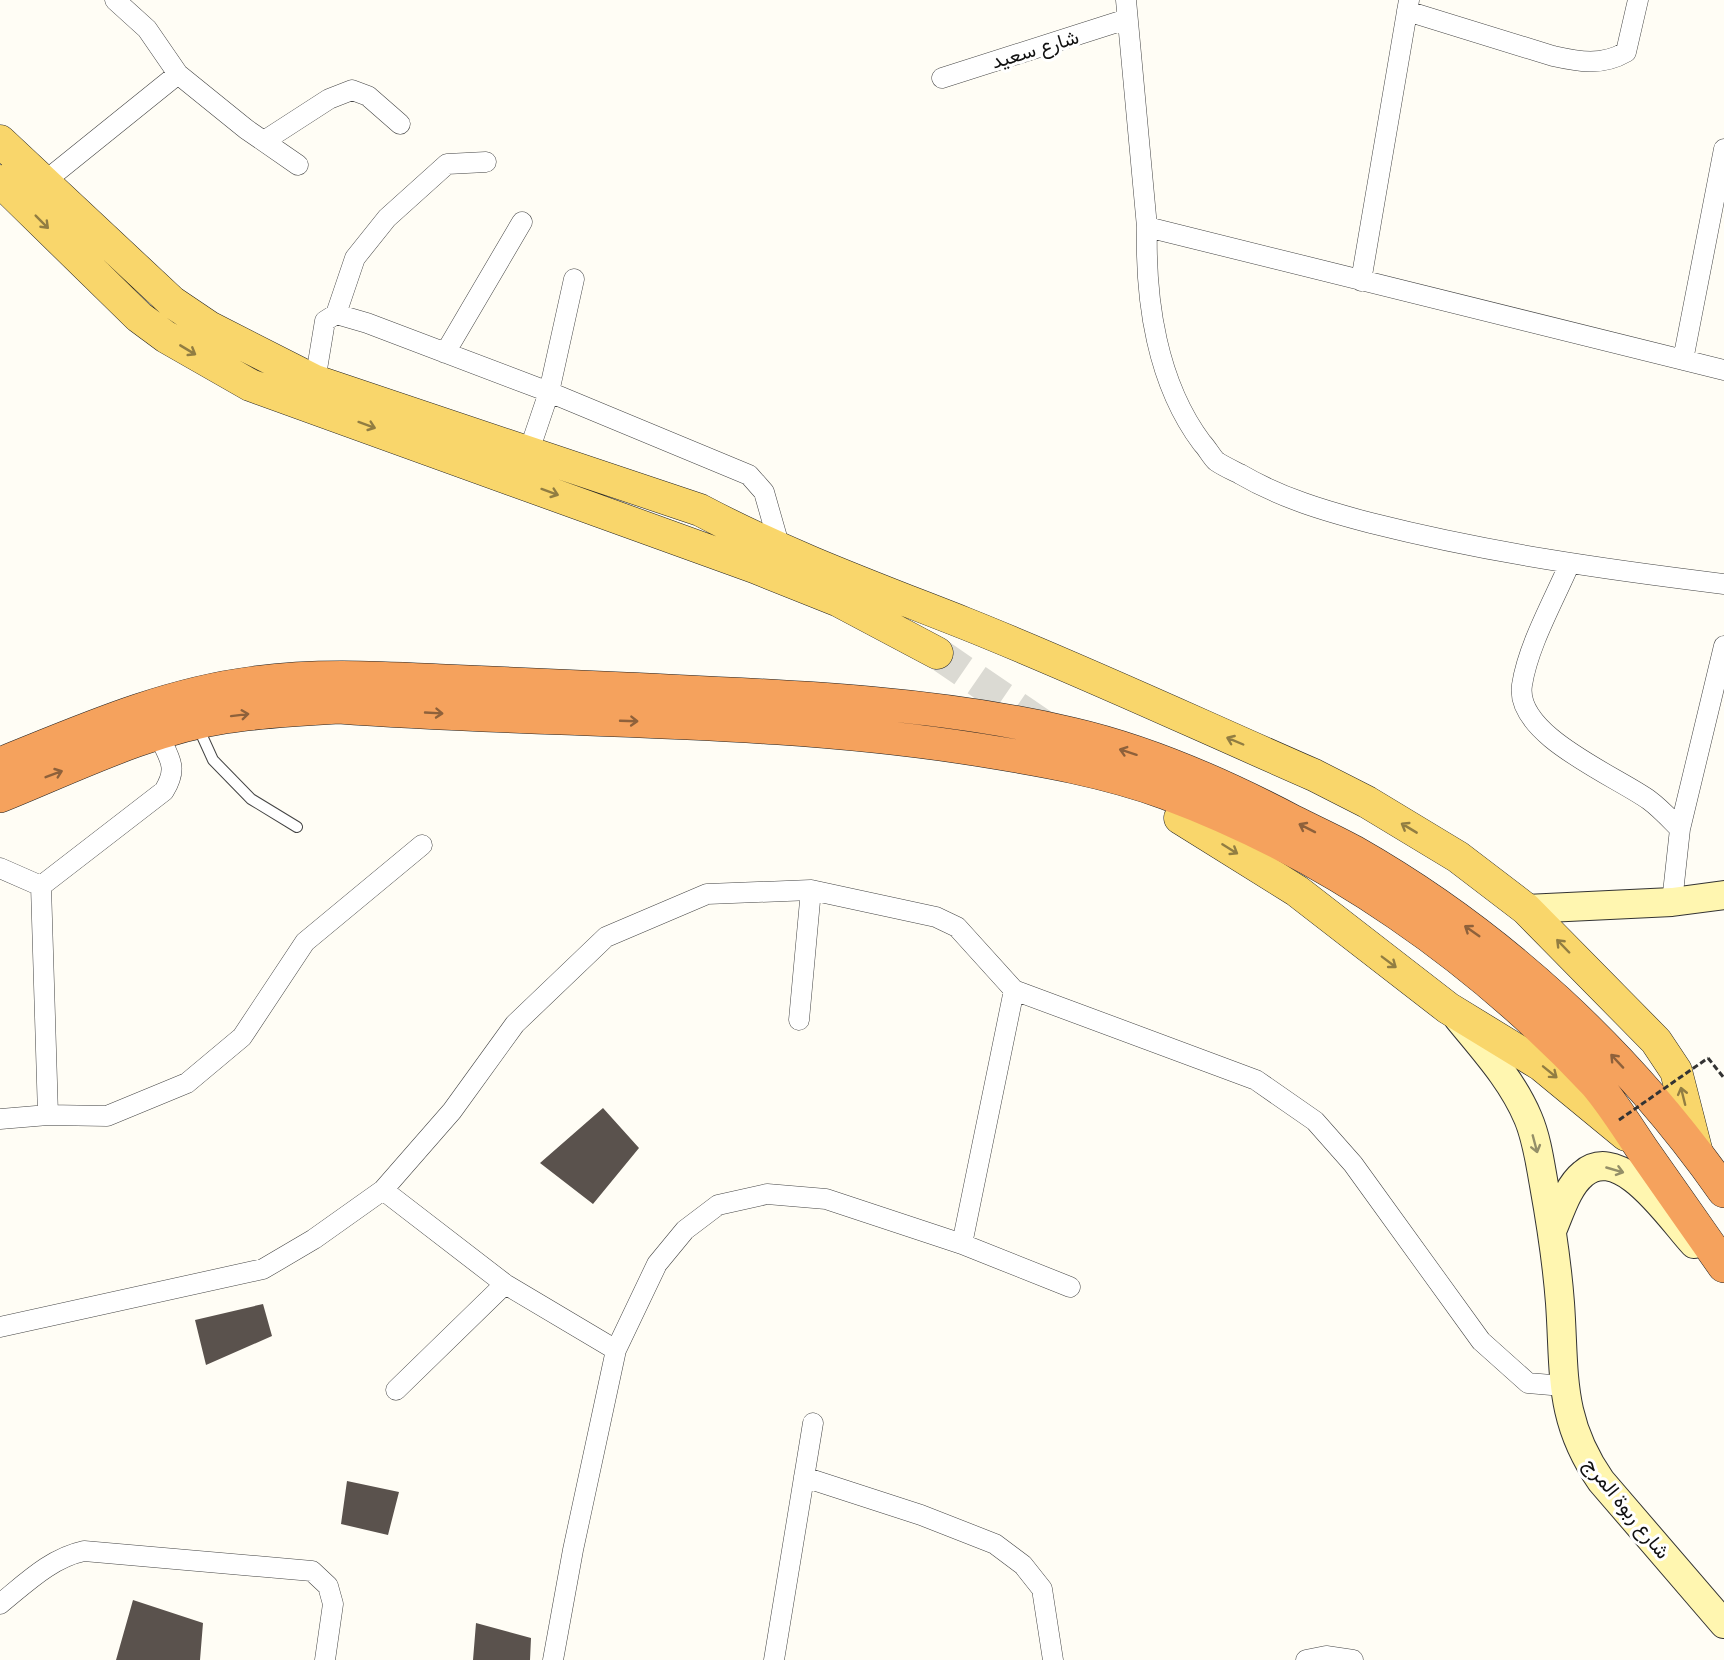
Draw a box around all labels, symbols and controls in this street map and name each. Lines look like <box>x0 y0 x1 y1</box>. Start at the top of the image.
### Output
street label: شارع سعيد <box>988 23 1082 76</box>
one-way arrow <box>34 214 49 229</box>
one-way arrow <box>179 345 196 357</box>
one-way arrow <box>357 421 376 432</box>
one-way arrow <box>540 488 559 499</box>
one-way arrow <box>423 708 443 719</box>
one-way arrow <box>229 709 249 720</box>
one-way arrow <box>618 715 638 726</box>
one-way arrow <box>1226 735 1244 746</box>
one-way arrow <box>1119 745 1138 756</box>
one-way arrow <box>45 768 63 779</box>
one-way arrow <box>1401 821 1418 833</box>
one-way arrow <box>1298 822 1316 834</box>
one-way arrow <box>1221 844 1238 856</box>
one-way arrow <box>1465 925 1481 937</box>
one-way arrow <box>1555 939 1570 954</box>
one-way arrow <box>1380 955 1396 968</box>
one-way arrow <box>1610 1054 1624 1069</box>
one-way arrow <box>1542 1065 1558 1078</box>
one-way arrow <box>1676 1087 1688 1106</box>
one-way arrow <box>1530 1134 1542 1153</box>
one-way arrow <box>1605 1164 1624 1176</box>
street label: شارع ربوة المرج <box>1577 1452 1676 1565</box>

